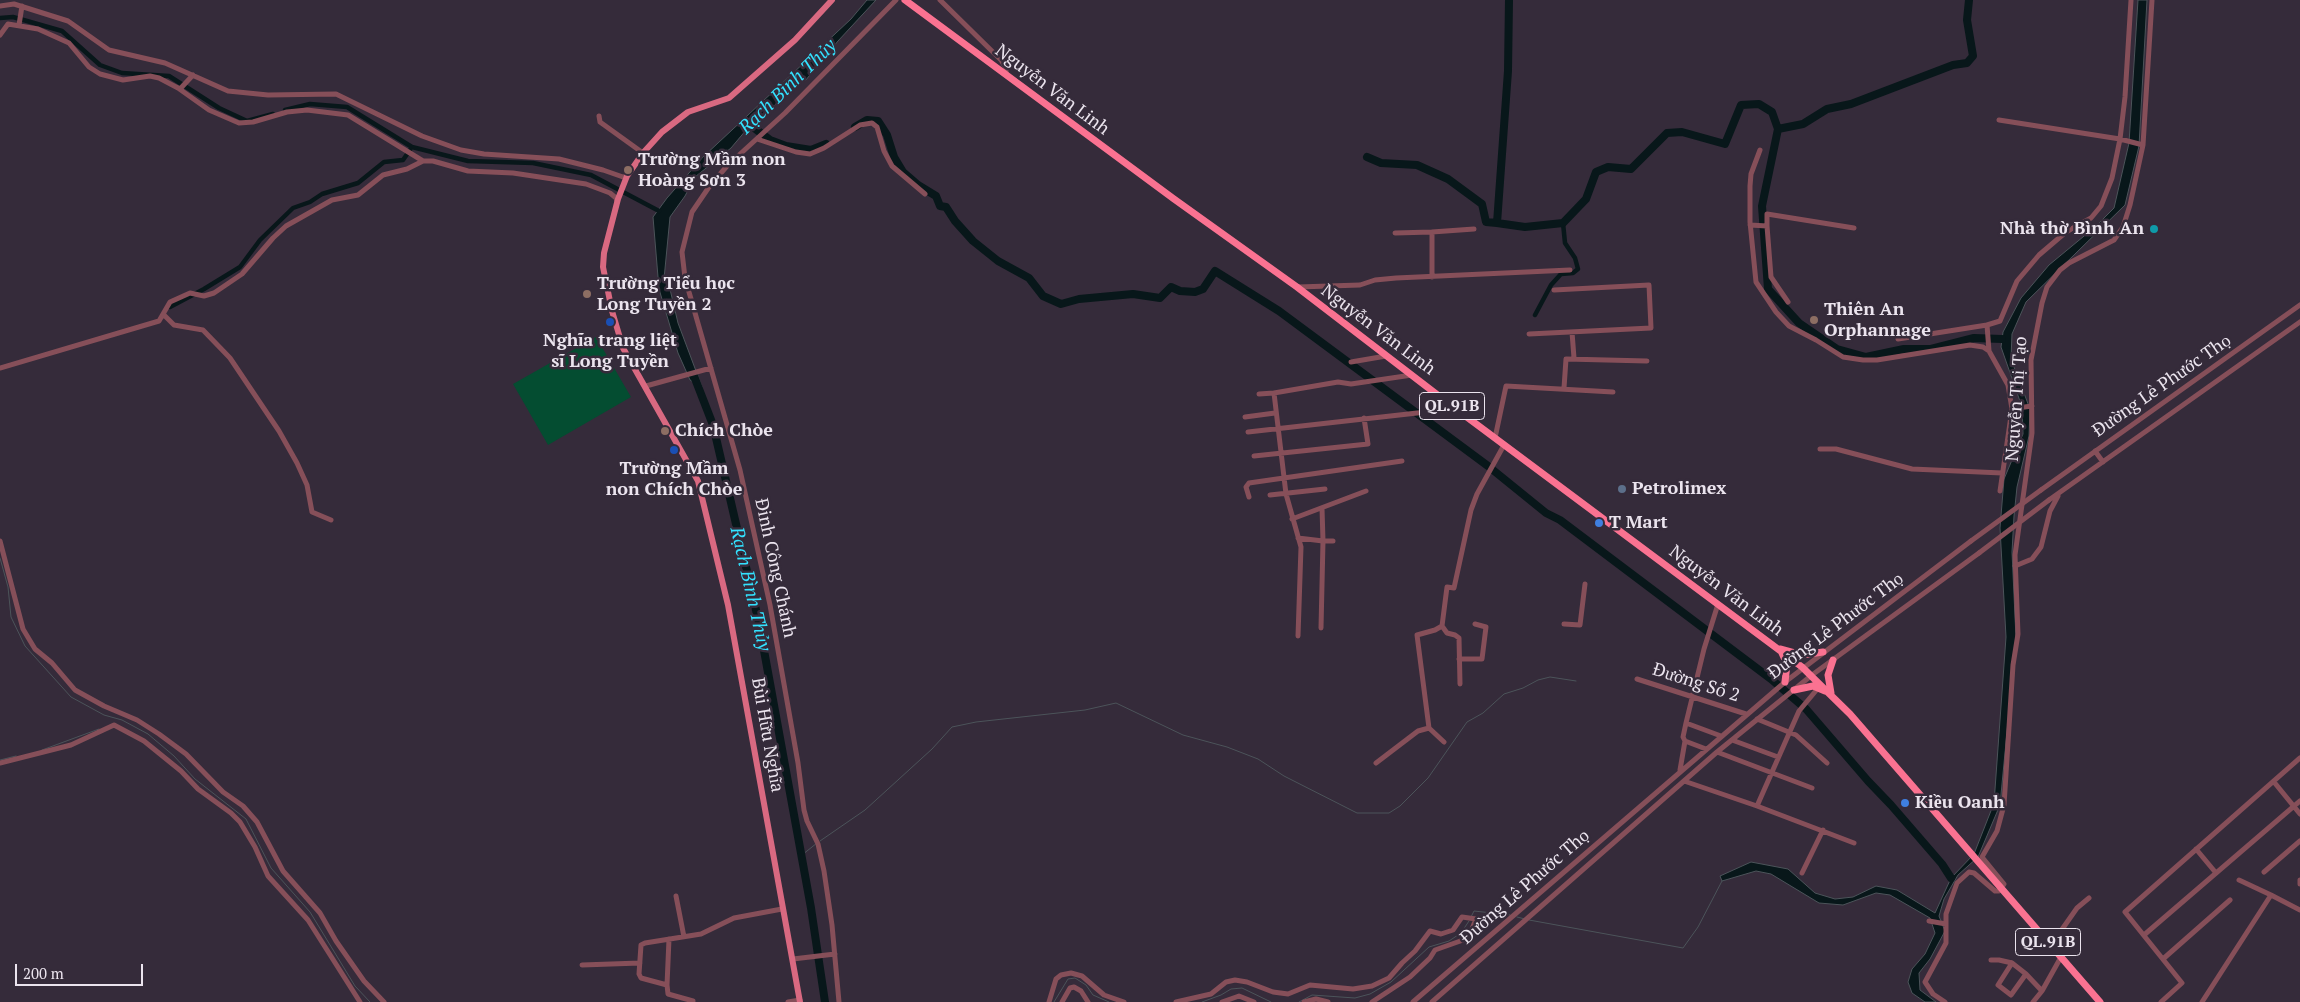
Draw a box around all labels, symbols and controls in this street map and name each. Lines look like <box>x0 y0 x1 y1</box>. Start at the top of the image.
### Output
water label: Rạch Bình Thủy <box>734 35 842 139</box>
street label: Nguyễn Văn Linh <box>991 40 1113 140</box>
place label: Trường Mầm non Hoàng Sơn 3 <box>638 149 786 192</box>
marker: Trường Mầm non Hoàng Sơn 3 <box>622 164 634 176</box>
place label: Nhà thờ Bình An <box>2000 218 2144 240</box>
marker: Nhà thờ Bình An <box>2148 223 2160 235</box>
place label: Trường Tiểu học Long Tuyền 2 <box>597 273 735 316</box>
street label: Nguyễn Văn Linh <box>1317 280 1439 380</box>
marker: Trường Tiểu học Long Tuyền 2 <box>581 288 593 300</box>
place label: Thiên An Orphannage <box>1824 299 1931 342</box>
marker: Thiên An Orphannage <box>1808 314 1820 326</box>
marker: Nghĩa trang liệt sĩ Long Tuyền <box>604 316 616 328</box>
place label: Nghĩa trang liệt sĩ Long Tuyền <box>543 330 677 372</box>
street label: Đường Lê Phước Thọ <box>2089 330 2235 442</box>
street label: Nguyễn Thị Tạo <box>2002 336 2032 462</box>
road number: QL.91B <box>1420 392 1484 420</box>
place label: Chích Chòe <box>675 420 773 442</box>
marker: Chích Chòe <box>659 425 671 437</box>
marker: Trường Mầm non Chích Chòe <box>668 444 680 456</box>
place label: Trường Mầm non Chích Chòe <box>606 458 742 500</box>
place label: Petrolimex <box>1632 478 1726 500</box>
marker: Petrolimex <box>1616 483 1628 495</box>
street label: Đinh Công Chánh <box>750 496 800 640</box>
place label: T Mart <box>1609 512 1668 534</box>
marker: T Mart <box>1593 517 1605 529</box>
water label: Rạch Bình Thủy <box>725 525 775 653</box>
street label: Nguyễn Văn Linh <box>1665 541 1787 641</box>
street label: Đường Lê Phước Thọ <box>1764 568 1908 684</box>
street label: Đường Số 2 <box>1650 659 1742 707</box>
street label: Bùi Hữu Nghĩa <box>746 676 788 794</box>
place label: Kiều Oanh <box>1915 792 2005 814</box>
marker: Kiều Oanh <box>1899 797 1911 809</box>
street label: Đường Lê Phước Thọ <box>1456 825 1594 949</box>
road number: QL.91B <box>2016 929 2080 956</box>
scale bar <box>18 954 145 986</box>
text: 200 m <box>23 963 64 983</box>

